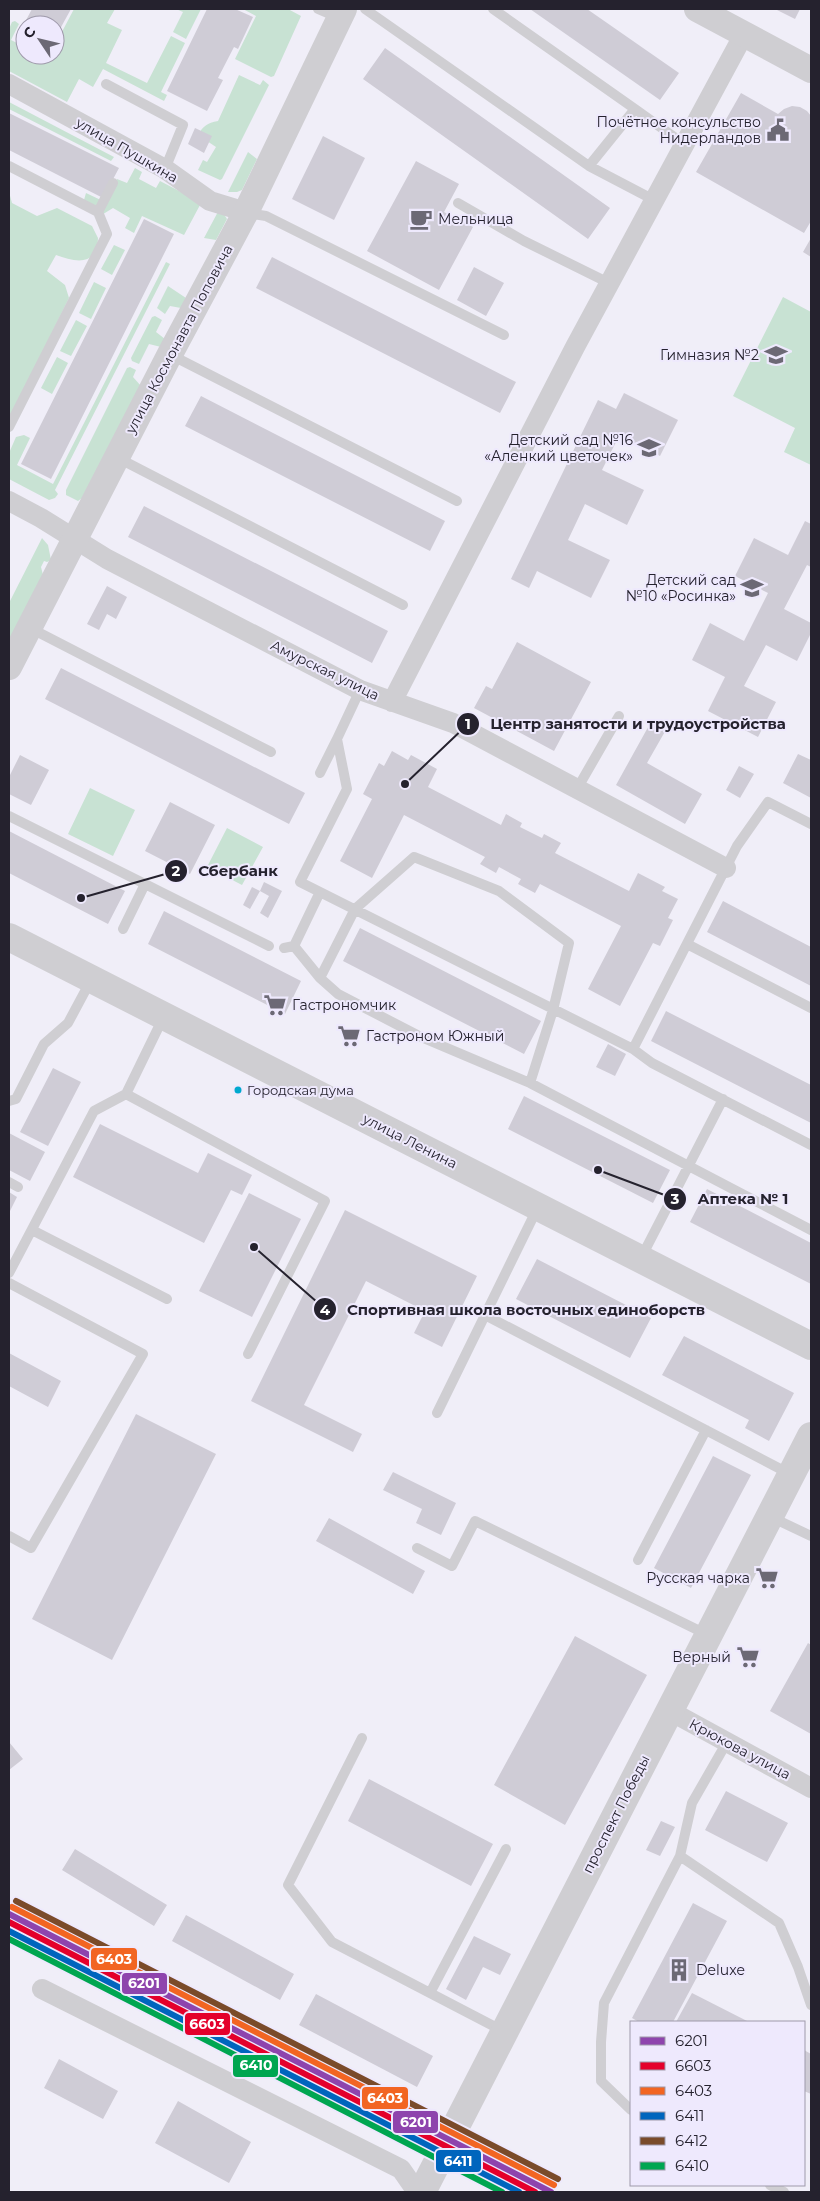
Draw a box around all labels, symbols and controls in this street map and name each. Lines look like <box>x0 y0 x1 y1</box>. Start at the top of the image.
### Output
north arrow <box>15 15 65 65</box>
text: С <box>19 23 40 42</box>
street label: улица Пушкина <box>72 113 181 187</box>
place label: Почётное консульство Нидерландов <box>597 113 761 147</box>
public building icon: Почётное консульство Нидерландов <box>765 117 791 143</box>
cafe icon: Мельница <box>408 206 434 232</box>
place label: Мельница <box>438 210 514 228</box>
street label: улица Космонавта Поповича <box>121 241 237 438</box>
school or university icon: Гимназия №2 <box>763 342 789 368</box>
place label: Гимназия №2 <box>660 346 759 364</box>
place label: Детский сад №16 «Аленкий цветочек» <box>484 431 633 465</box>
school or university icon: Детский сад №16 «Аленкий цветочек» <box>636 435 662 461</box>
place label: Детский сад №10 «Росинка» <box>626 571 736 605</box>
school or university icon: Детский сад №10 «Росинка» <box>739 575 765 601</box>
street label: Амурская улица <box>268 636 382 704</box>
callout: Центр занятости и трудоустройства <box>455 709 796 739</box>
text: 1 <box>465 714 471 733</box>
text: Центр занятости и трудоустройства <box>490 714 786 733</box>
callout: Сбербанк <box>163 856 288 886</box>
text: 2 <box>172 861 181 880</box>
text: Сбербанк <box>198 861 278 880</box>
supermarket icon: Гастрономчик <box>262 992 288 1018</box>
place label: Гастрономчик <box>292 996 396 1014</box>
supermarket icon: Гастроном Южный <box>336 1023 362 1049</box>
place label: Гастроном Южный <box>366 1027 504 1045</box>
place label: Городская дума <box>247 1082 354 1098</box>
marker: Городская дума <box>233 1085 243 1095</box>
street label: улица Ленина <box>359 1109 460 1173</box>
callout: Аптека № 1 <box>663 1184 799 1214</box>
text: 3 <box>670 1189 680 1208</box>
text: Аптека № 1 <box>698 1189 788 1208</box>
callout: Спортивная школа восточных единоборств <box>312 1294 715 1324</box>
text: 4 <box>320 1300 331 1319</box>
text: Спортивная школа восточных единоборств <box>347 1300 705 1319</box>
supermarket icon: Русская чарка <box>754 1565 780 1591</box>
place label: Русская чарка <box>646 1569 750 1587</box>
supermarket icon: Верный <box>735 1644 761 1670</box>
place label: Верный <box>672 1648 731 1666</box>
street label: Крюкова улица <box>686 1715 794 1783</box>
street label: проспект Победы <box>578 1752 654 1876</box>
line badge: 6403 <box>90 1947 138 1971</box>
text: 6403 <box>96 1950 132 1968</box>
building icon: Deluxe <box>666 1957 692 1983</box>
place label: Deluxe <box>696 1961 745 1979</box>
line badge: 6201 <box>121 1972 168 1995</box>
text: 6201 <box>128 1974 160 1992</box>
line badge: 6603 <box>184 2012 231 2036</box>
text: 6603 <box>189 2015 225 2033</box>
legend <box>630 2021 805 2186</box>
text: 6201 <box>675 2031 708 2050</box>
line badge: 6410 <box>232 2054 279 2078</box>
text: 6410 <box>239 2056 273 2074</box>
text: 6603 <box>675 2056 712 2075</box>
text: 6403 <box>675 2081 712 2100</box>
line badge: 6403 <box>361 2086 409 2110</box>
text: 6403 <box>367 2089 403 2107</box>
text: 6411 <box>675 2106 705 2125</box>
line badge: 6201 <box>392 2110 439 2134</box>
text: 6201 <box>400 2113 432 2131</box>
text: 6412 <box>675 2131 708 2150</box>
line badge: 6411 <box>435 2149 482 2173</box>
text: 6411 <box>443 2152 473 2170</box>
text: 6410 <box>675 2156 709 2175</box>

